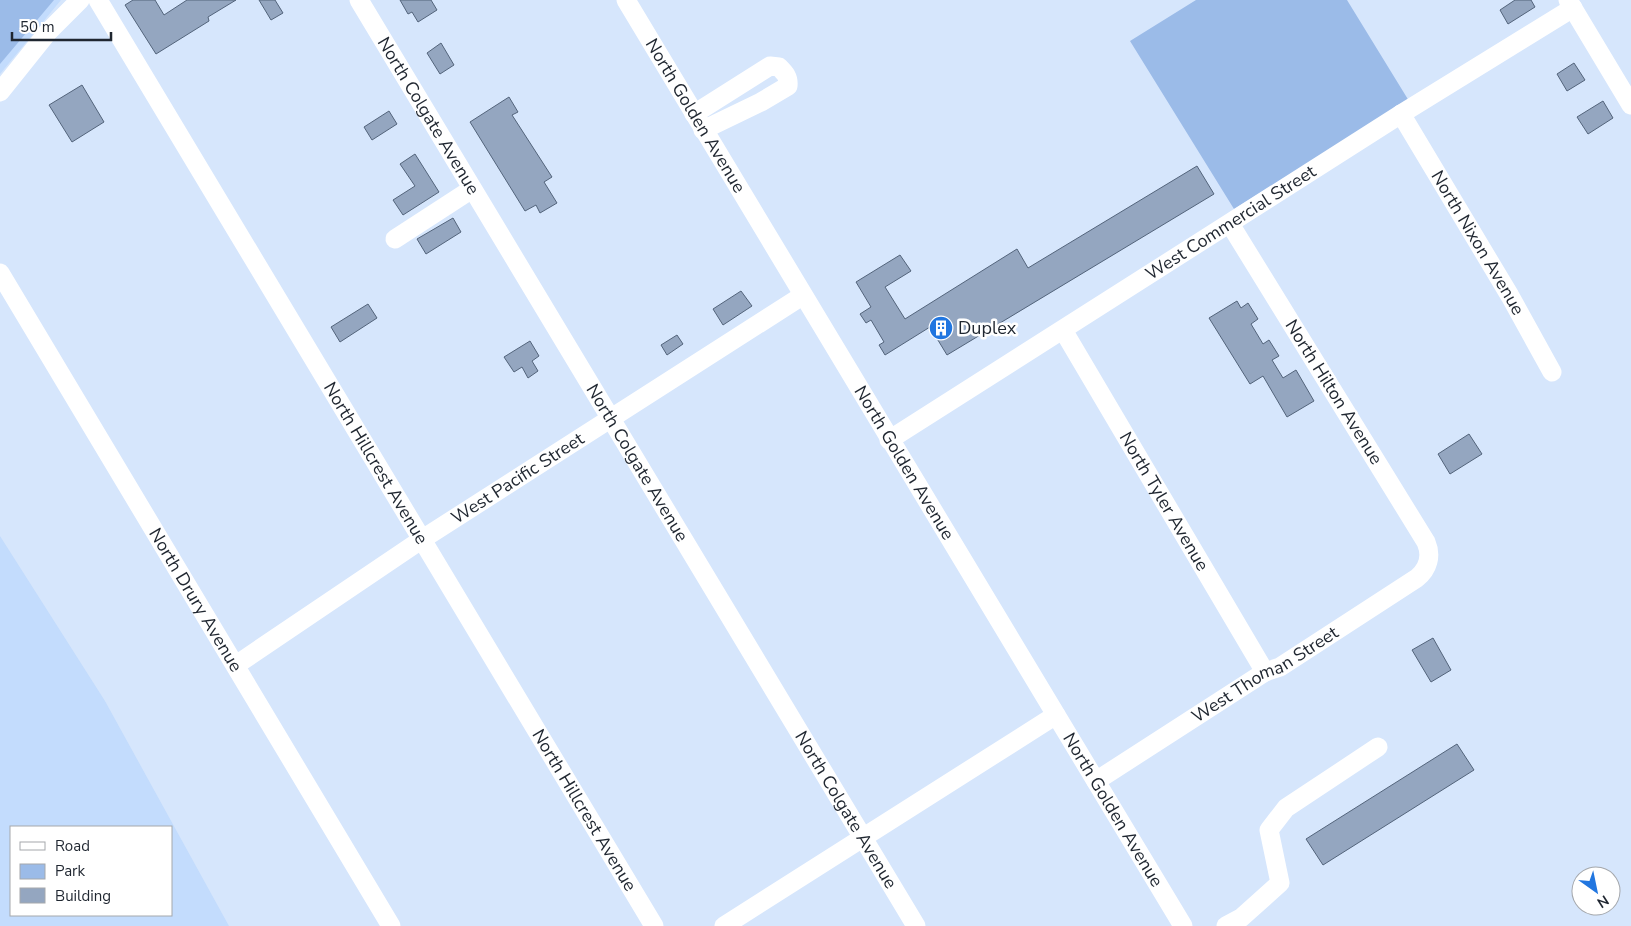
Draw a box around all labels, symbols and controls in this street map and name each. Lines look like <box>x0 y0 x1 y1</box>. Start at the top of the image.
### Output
scale bar <box>12 10 111 42</box>
text: 50 m <box>20 17 55 37</box>
street label: North Colgate Avenue <box>372 32 485 199</box>
street label: North Golden Avenue <box>640 34 751 197</box>
street label: West Commercial Street <box>1141 159 1321 286</box>
street label: North Nixon Avenue <box>1426 166 1530 319</box>
building icon: Duplex <box>928 315 954 341</box>
street label: North Hilton Avenue <box>1280 315 1388 469</box>
place label: Duplex <box>958 316 1017 340</box>
street label: North Hillcrest Avenue <box>318 377 434 548</box>
street label: North Colgate Avenue <box>581 379 694 546</box>
street label: North Golden Avenue <box>849 381 960 544</box>
street label: West Pacific Street <box>447 426 589 530</box>
street label: North Tyler Avenue <box>1114 427 1215 575</box>
street label: North Drury Avenue <box>143 524 248 676</box>
street label: West Thoman Street <box>1187 620 1343 728</box>
street label: North Hillcrest Avenue <box>527 725 642 896</box>
street label: North Colgate Avenue <box>789 726 903 893</box>
street label: North Golden Avenue <box>1057 728 1169 891</box>
legend <box>10 826 172 916</box>
text: Road <box>55 836 90 856</box>
text: Park <box>55 861 85 881</box>
north arrow <box>1571 866 1621 916</box>
text: Building <box>55 886 111 906</box>
text: N <box>1593 891 1612 912</box>

